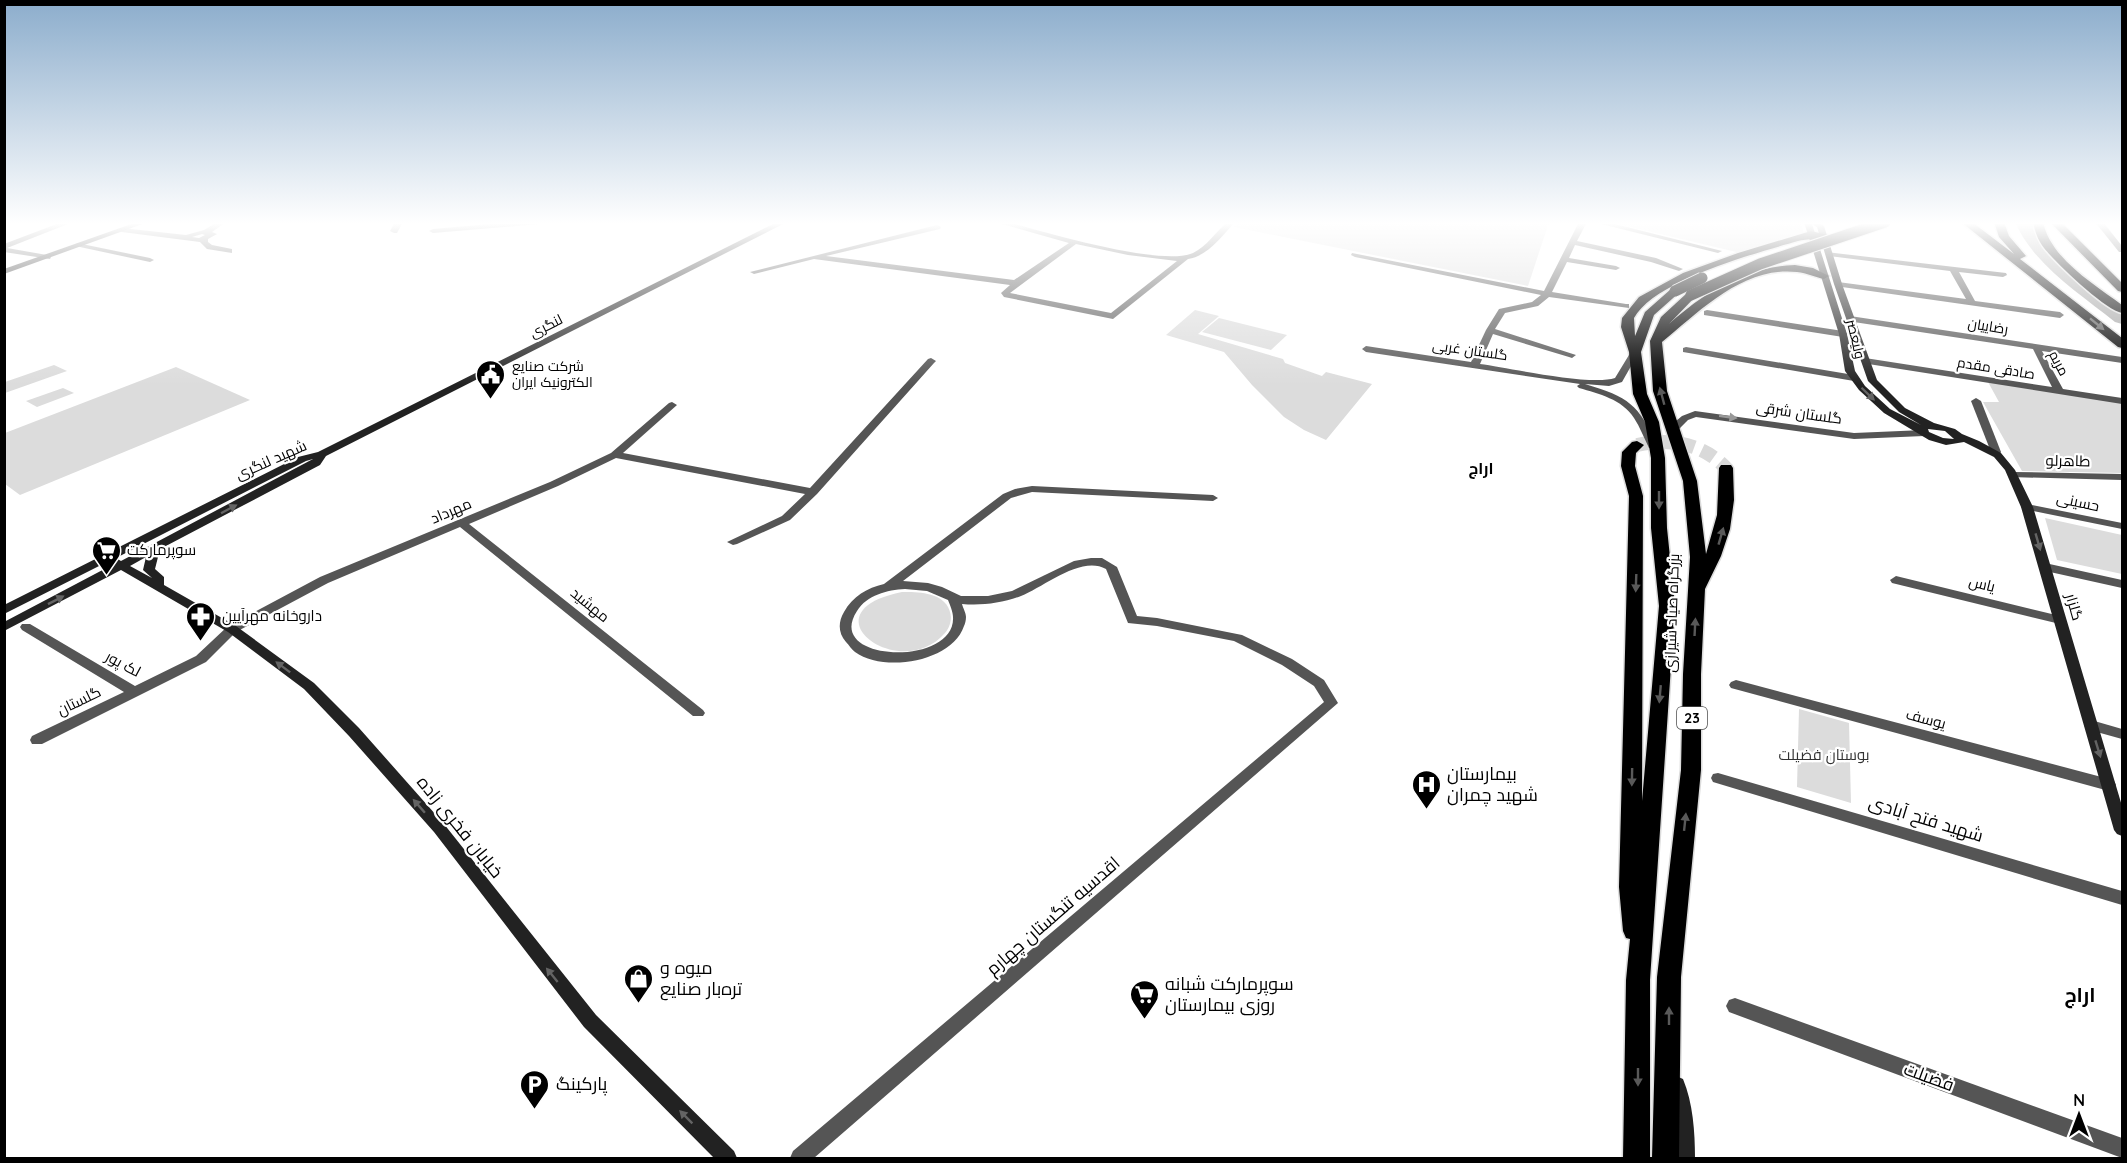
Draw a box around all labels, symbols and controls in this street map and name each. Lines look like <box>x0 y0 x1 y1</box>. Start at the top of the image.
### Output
street label: لنگری <box>526 310 566 342</box>
street label: رضاییان <box>1967 314 2009 338</box>
street label: ولیعصر <box>1842 316 1869 361</box>
one-way arrow <box>2089 317 2105 330</box>
street label: گلستان غربی <box>1431 336 1509 364</box>
street label: مریم <box>2044 347 2073 379</box>
street label: صادقی مقدم <box>1956 353 2036 384</box>
place label: شرکت صنایع الکترونیک ایران <box>512 357 593 391</box>
public building icon: شرکت صنایع الکترونیک ایران <box>475 358 507 400</box>
one-way arrow <box>1657 386 1666 404</box>
one-way arrow <box>1860 387 1875 401</box>
street label: گلستان شرقی <box>1755 397 1843 429</box>
one-way arrow <box>1718 413 1737 422</box>
street label: شهید لنگری <box>232 435 310 485</box>
street label: طاهرلو <box>2045 451 2091 470</box>
district label: اراج <box>1469 458 1493 479</box>
street label: حسینی <box>2055 488 2101 516</box>
one-way arrow <box>1654 490 1664 509</box>
street label: مهرداد <box>428 493 474 529</box>
one-way arrow <box>221 504 238 514</box>
one-way arrow <box>1717 527 1726 545</box>
one-way arrow <box>2033 533 2043 551</box>
supermarket icon: سوپرمارکت <box>90 534 122 576</box>
place label: سوپرمارکت <box>127 540 196 560</box>
street label: بزرگراه صیاد شیرازی <box>1660 553 1684 673</box>
street label: یاس <box>1967 571 1997 597</box>
one-way arrow <box>1632 573 1641 592</box>
street label: مهشید <box>566 583 614 627</box>
street label: گلزار <box>2061 590 2087 623</box>
one-way arrow <box>48 595 65 605</box>
pharmacy icon: داروخانه مهرآیین <box>185 600 217 642</box>
place label: داروخانه مهرآیین <box>222 606 322 626</box>
one-way arrow <box>1691 618 1700 637</box>
street label: لک پور <box>101 646 144 682</box>
one-way arrow <box>275 661 290 673</box>
street label: گلستان <box>54 682 104 720</box>
one-way arrow <box>1655 685 1665 704</box>
street label: یوسف <box>1904 704 1948 733</box>
road number: 23 <box>1677 707 1707 729</box>
one-way arrow <box>2094 740 2103 758</box>
park label: بوستان فضیلت <box>1778 745 1870 765</box>
place label: بیمارستان شهید چمران <box>1447 762 1538 807</box>
hospital icon: بیمارستان شهید چمران <box>1410 768 1442 810</box>
one-way arrow <box>1627 768 1637 787</box>
street label: خیابان فخری زاده <box>412 771 509 882</box>
street label: شهید فتح آبادی <box>1866 790 1986 848</box>
one-way arrow <box>412 798 426 813</box>
one-way arrow <box>1680 812 1690 831</box>
street label: اقدسیه تنگستان چهارم <box>981 851 1125 981</box>
place label: میوه و تره‌بار صنایع <box>660 956 742 1001</box>
shop icon: میوه و تره‌بار صنایع <box>623 962 655 1004</box>
one-way arrow <box>547 968 559 983</box>
place label: سوپرمارکت شبانه روزی بیمارستان <box>1165 972 1294 1016</box>
supermarket icon: سوپرمارکت شبانه روزی بیمارستان <box>1128 978 1160 1020</box>
district label: اراج <box>2064 982 2096 1009</box>
one-way arrow <box>1664 1007 1674 1026</box>
street label: فضیلت <box>1901 1057 1957 1096</box>
parking icon: پارکینگ <box>519 1068 551 1110</box>
one-way arrow <box>1633 1068 1643 1087</box>
place label: پارکینگ <box>556 1072 608 1096</box>
north arrow <box>2049 1085 2109 1145</box>
text: N <box>2073 1090 2085 1110</box>
one-way arrow <box>679 1111 693 1125</box>

